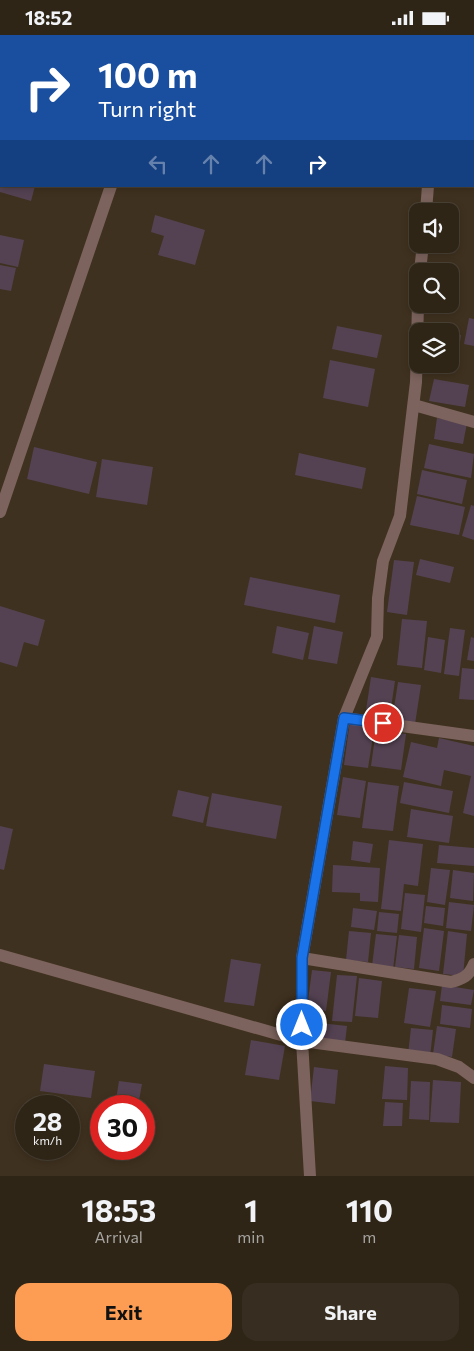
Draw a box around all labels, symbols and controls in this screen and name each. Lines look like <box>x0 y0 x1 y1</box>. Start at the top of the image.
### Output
text: 18:52 <box>25 6 72 29</box>
text: 100 m <box>98 52 198 95</box>
icon: right <box>15 55 80 120</box>
text: Turn right <box>98 95 196 122</box>
icon: left <box>144 150 172 178</box>
icon: ahead <box>197 150 225 178</box>
icon: ahead <box>250 150 278 178</box>
icon: right <box>303 150 331 178</box>
map controls <box>409 203 459 373</box>
button: sound <box>409 203 459 253</box>
button: search <box>409 263 459 313</box>
button: layers <box>409 323 459 373</box>
pin <box>362 702 404 744</box>
icon: arrive <box>369 709 397 737</box>
position arrow <box>275 998 327 1050</box>
speed limit sign: 30 <box>90 1095 155 1160</box>
text: 28 <box>33 1106 62 1136</box>
text: km/h <box>33 1133 62 1147</box>
text: 18:53 <box>81 1191 156 1228</box>
text: 1 <box>244 1191 258 1228</box>
text: 110 <box>346 1191 393 1228</box>
text: Arrival <box>94 1227 143 1246</box>
text: min <box>237 1227 265 1246</box>
text: m <box>362 1227 376 1246</box>
button: Exit <box>15 1283 232 1341</box>
button: Share <box>242 1283 459 1341</box>

